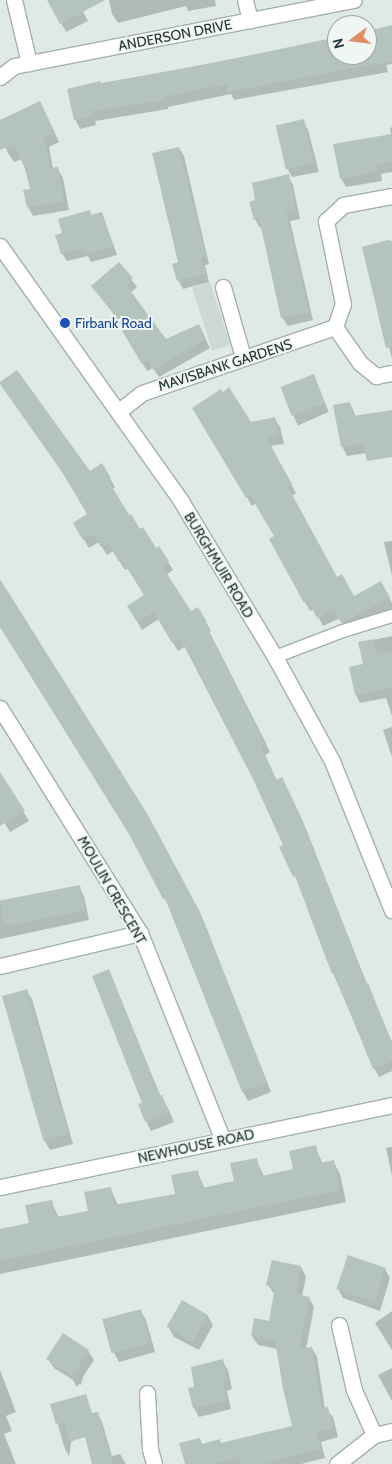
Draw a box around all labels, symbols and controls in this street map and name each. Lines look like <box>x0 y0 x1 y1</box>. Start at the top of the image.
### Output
north arrow <box>327 15 377 65</box>
street label: ANDERSON DRIVE <box>117 16 233 54</box>
text: N <box>329 37 348 51</box>
place label: Firbank Road <box>75 315 152 331</box>
marker: Firbank Road <box>59 317 71 329</box>
street label: MAVISBANK GARDENS <box>156 335 294 395</box>
street label: BURGHMUIR ROAD <box>181 509 257 621</box>
street label: MOULIN CRESCENT <box>74 833 150 947</box>
street label: NEWHOUSE ROAD <box>136 1125 256 1167</box>

